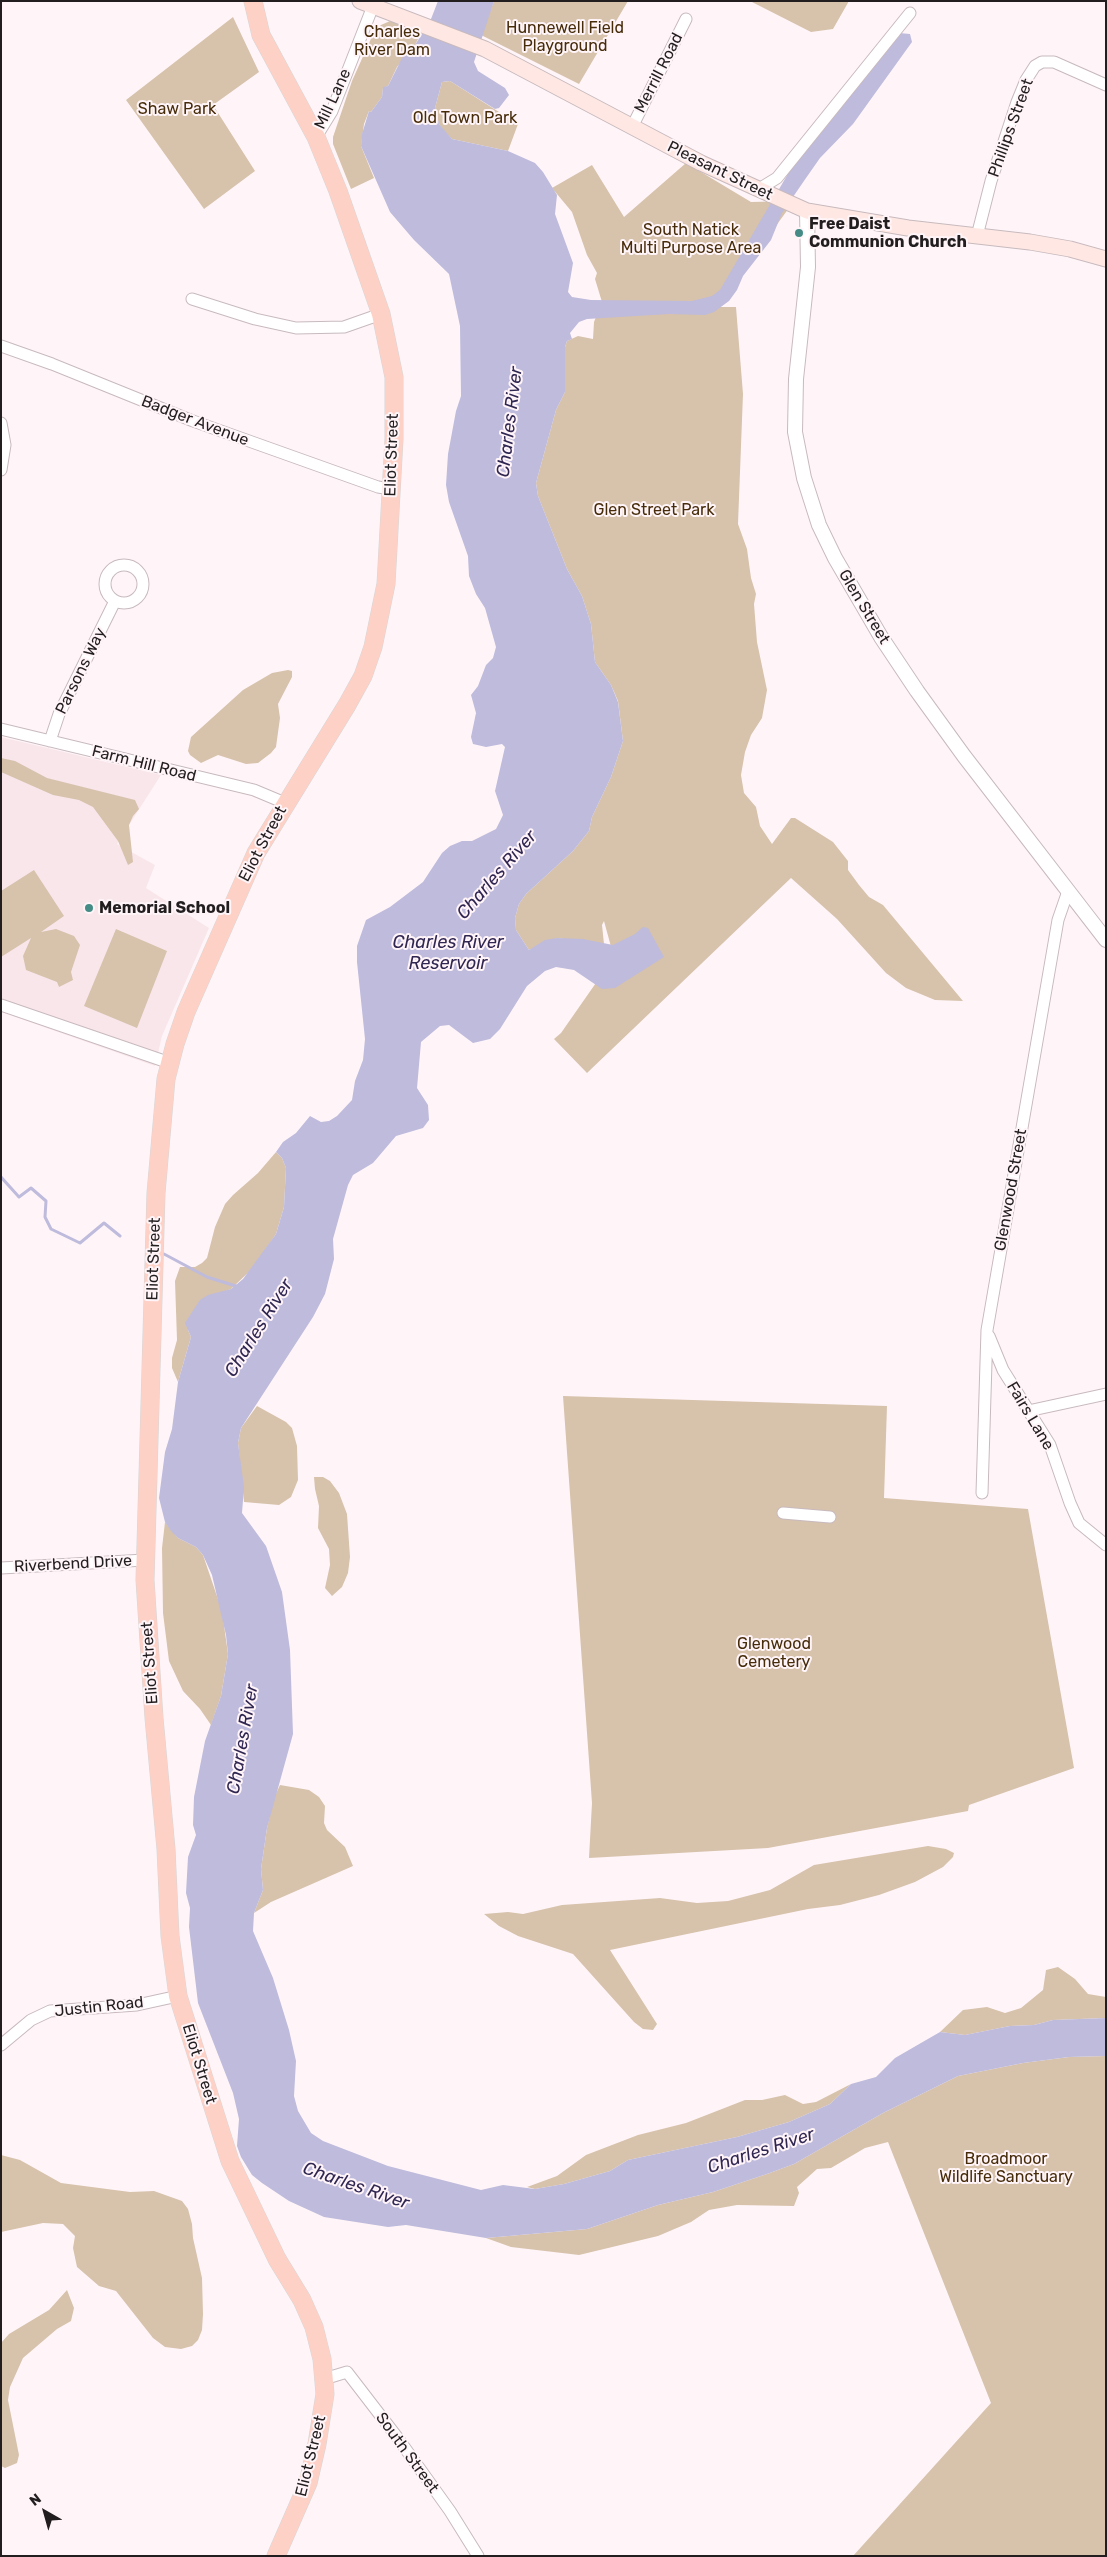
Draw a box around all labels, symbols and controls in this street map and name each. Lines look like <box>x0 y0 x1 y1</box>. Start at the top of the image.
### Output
park label: Hunnewell Field Playground <box>506 18 624 56</box>
park label: Charles River Dam <box>354 22 430 60</box>
street label: Merrill Road <box>631 30 687 116</box>
street label: Mill Lane <box>311 66 355 132</box>
street label: Phillips Street <box>984 76 1038 180</box>
park label: Shaw Park <box>138 99 216 119</box>
park label: Old Town Park <box>413 108 517 128</box>
street label: Pleasant Street <box>664 137 776 205</box>
place label: Free Daist Communion Church <box>809 214 967 252</box>
park label: South Natick Multi Purpose Area <box>621 220 761 258</box>
marker: Free Daist Communion Church <box>793 227 805 239</box>
water label: Charles River <box>493 366 527 478</box>
street label: Badger Avenue <box>139 392 251 450</box>
street label: Eliot Street <box>381 413 403 497</box>
park label: Glen Street Park <box>594 500 714 520</box>
street label: Glen Street <box>834 566 894 648</box>
street label: Parsons Way <box>52 625 110 717</box>
street label: Farm Hill Road <box>90 742 198 786</box>
street label: Eliot Street <box>235 803 291 885</box>
water label: Charles River <box>452 826 542 924</box>
place label: Memorial School <box>99 898 230 918</box>
marker: Memorial School <box>83 902 95 914</box>
water label: Charles River Reservoir <box>392 932 504 974</box>
street label: Glenwood Street <box>991 1127 1031 1253</box>
street label: Eliot Street <box>143 1217 165 1301</box>
water label: Charles River <box>220 1275 298 1381</box>
street label: Fairs Lane <box>1002 1378 1058 1454</box>
street label: Riverbend Drive <box>14 1551 132 1577</box>
street label: Eliot Street <box>138 1621 162 1705</box>
park label: Glenwood Cemetery <box>737 1634 811 1672</box>
water label: Charles River <box>223 1682 263 1796</box>
street label: Justin Road <box>53 1993 145 2021</box>
street label: Eliot Street <box>178 2022 220 2106</box>
water label: Charles River <box>705 2124 817 2178</box>
park label: Broadmoor Wildlife Sanctuary <box>939 2149 1073 2187</box>
water label: Charles River <box>300 2158 412 2214</box>
street label: South Street <box>371 2409 443 2497</box>
street label: Eliot Street <box>292 2413 330 2499</box>
north arrow <box>20 2487 70 2537</box>
text: N <box>26 2490 45 2510</box>

